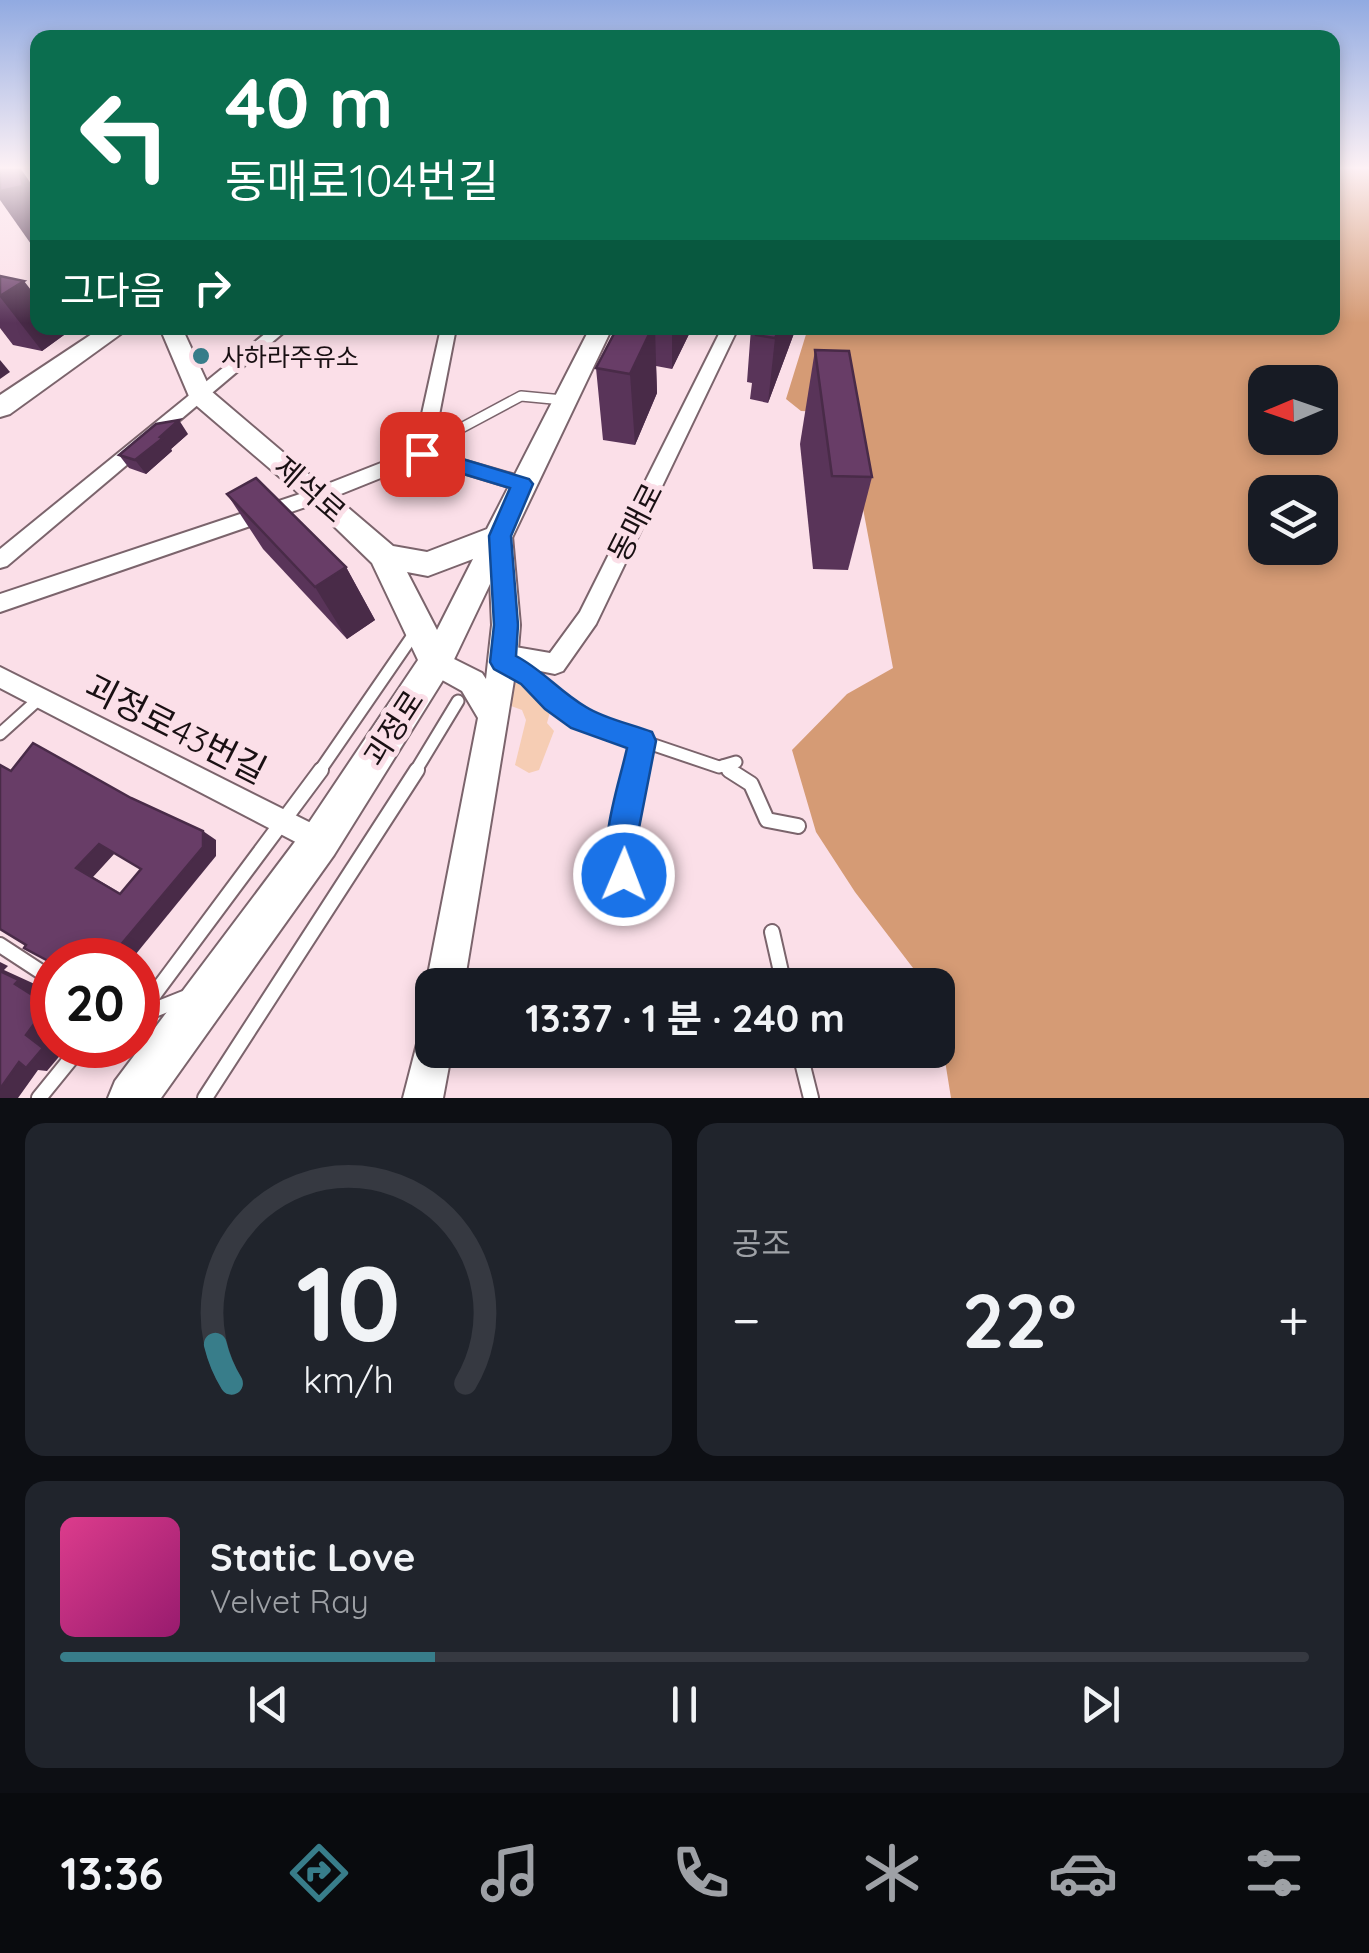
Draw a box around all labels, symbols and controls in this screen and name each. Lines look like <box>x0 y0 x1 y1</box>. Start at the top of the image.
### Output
text: 40 m <box>225 58 393 146</box>
icon: left <box>60 70 190 200</box>
text: 동매로104번길 <box>225 152 499 208</box>
icon: right <box>185 260 240 315</box>
text: 그다음 <box>60 266 165 314</box>
place label: 사하라주유소 <box>221 341 359 372</box>
marker: 사하라주유소 <box>190 345 212 367</box>
north arrow <box>1248 365 1338 455</box>
map controls <box>1248 365 1338 565</box>
pin <box>380 412 465 497</box>
icon: arrive <box>395 427 450 482</box>
street label: 제석로 <box>266 447 354 531</box>
button: layers <box>1248 475 1338 565</box>
street label: 동매로 <box>599 476 671 568</box>
street label: 괴정로43번길 <box>78 663 274 793</box>
street label: 괴정로 <box>355 683 431 773</box>
position arrow <box>572 823 676 927</box>
speed limit sign: 20 <box>30 938 160 1068</box>
text: 13:37 · 1 분 · 240 m <box>525 994 845 1042</box>
text: 공조 <box>732 1223 791 1263</box>
text: 10 <box>296 1237 401 1367</box>
text: 22° <box>962 1273 1077 1367</box>
text: − <box>732 1285 761 1354</box>
text: + <box>1278 1285 1309 1354</box>
text: km/h <box>303 1357 394 1402</box>
text: Static Love <box>210 1533 415 1581</box>
text: Velvet Ray <box>210 1581 369 1621</box>
icon: previous <box>241 1677 296 1732</box>
icon: pause <box>657 1677 712 1732</box>
icon: next <box>1073 1677 1128 1732</box>
icon: directions <box>284 1838 354 1908</box>
icon: music <box>475 1838 545 1908</box>
icon: phone <box>666 1838 736 1908</box>
icon: climate <box>857 1838 927 1908</box>
icon: car <box>1048 1838 1118 1908</box>
icon: filters <box>1239 1838 1309 1908</box>
text: 13:36 <box>60 1845 163 1901</box>

